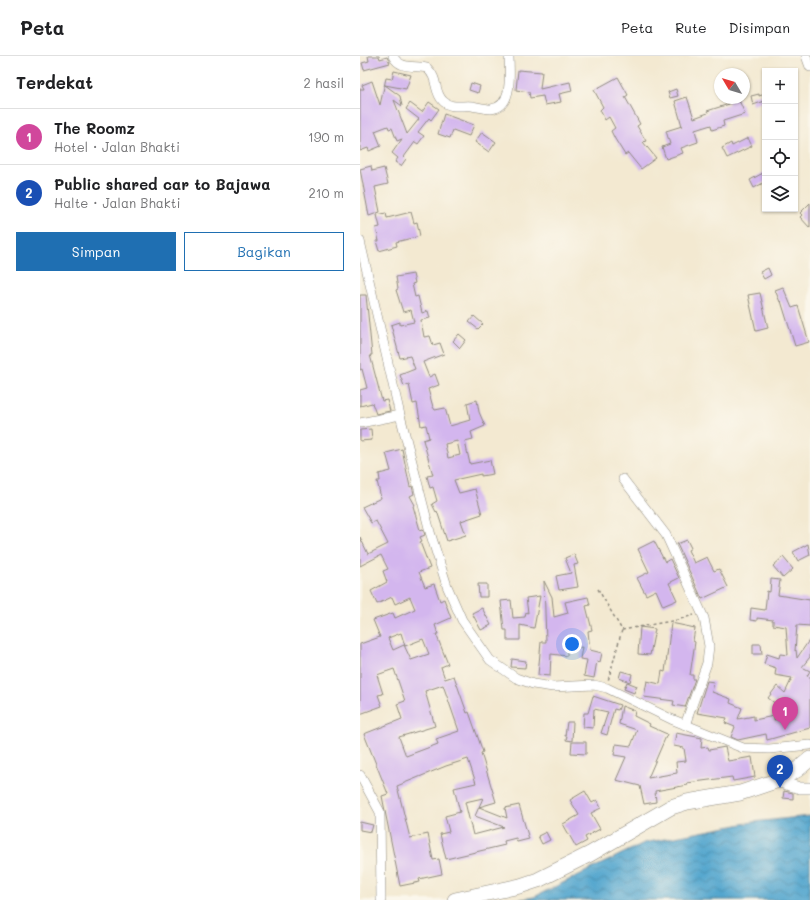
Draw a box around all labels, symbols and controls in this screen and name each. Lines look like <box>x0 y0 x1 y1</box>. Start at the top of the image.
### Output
text: Peta <box>20 15 64 40</box>
text: Peta <box>621 18 653 37</box>
text: Rute <box>675 18 707 37</box>
text: Disimpan <box>729 18 790 37</box>
north arrow <box>714 68 750 104</box>
map controls <box>762 68 798 212</box>
button: + <box>762 68 798 104</box>
text: Terdekat <box>16 71 93 93</box>
text: 2 hasil <box>304 74 344 91</box>
button: − <box>762 104 798 140</box>
text: The Roomz <box>54 118 135 138</box>
text: 1 <box>26 128 32 145</box>
text: 190 m <box>308 128 344 145</box>
text: Hotel · Jalan Bhakti <box>54 138 180 155</box>
button: locate <box>762 140 798 176</box>
text: Public shared car to Bajawa <box>54 174 270 194</box>
button: layers <box>762 176 798 212</box>
text: 2 <box>25 184 33 201</box>
text: 210 m <box>308 184 344 201</box>
text: Halte · Jalan Bhakti <box>54 194 180 211</box>
button: Simpan <box>16 232 176 271</box>
button: Bagikan <box>184 232 344 271</box>
your location <box>562 634 582 654</box>
pin: 1 <box>772 697 798 730</box>
pin: 2 <box>767 755 793 788</box>

